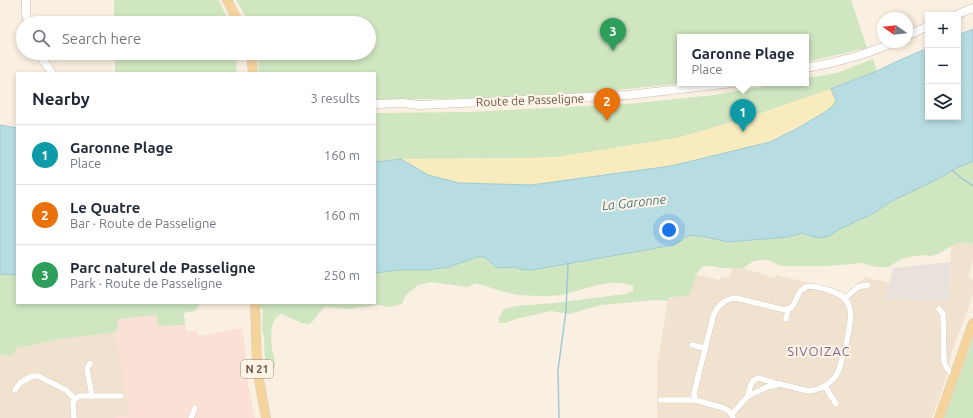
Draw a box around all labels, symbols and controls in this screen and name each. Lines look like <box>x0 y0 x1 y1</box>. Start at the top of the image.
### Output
north arrow <box>877 12 913 48</box>
map controls <box>925 12 961 120</box>
button: + <box>925 12 961 48</box>
search box <box>16 16 376 60</box>
pin: 3 <box>600 18 626 51</box>
icon: search <box>30 27 52 49</box>
text: Search here <box>62 30 141 47</box>
popup <box>677 34 809 86</box>
text: Garonne Plage <box>691 45 795 62</box>
button: − <box>925 48 961 84</box>
text: Place <box>691 62 722 76</box>
button: layers <box>925 84 961 120</box>
pin: 2 <box>594 88 620 121</box>
text: Nearby <box>32 89 90 108</box>
text: 3 results <box>310 91 360 105</box>
street label: Route de Passeligne <box>476 92 584 108</box>
pin: 1 <box>730 99 756 132</box>
text: Garonne Plage <box>70 139 173 156</box>
text: 1 <box>41 148 49 162</box>
text: 160 m <box>324 148 360 162</box>
text: Place <box>70 156 101 170</box>
water label: La Garonne <box>601 192 667 212</box>
text: Le Quatre <box>70 199 140 216</box>
text: 2 <box>41 208 49 222</box>
text: 160 m <box>324 208 360 222</box>
text: Bar · Route de Passeligne <box>70 216 217 230</box>
your location <box>659 220 679 240</box>
text: Parc naturel de Passeligne <box>70 259 256 276</box>
text: 3 <box>41 268 49 282</box>
text: 250 m <box>324 268 360 282</box>
text: Park · Route de Passeligne <box>70 276 223 290</box>
district label: SIVOIZAC <box>787 344 851 358</box>
road number: N 21 <box>241 360 273 378</box>

